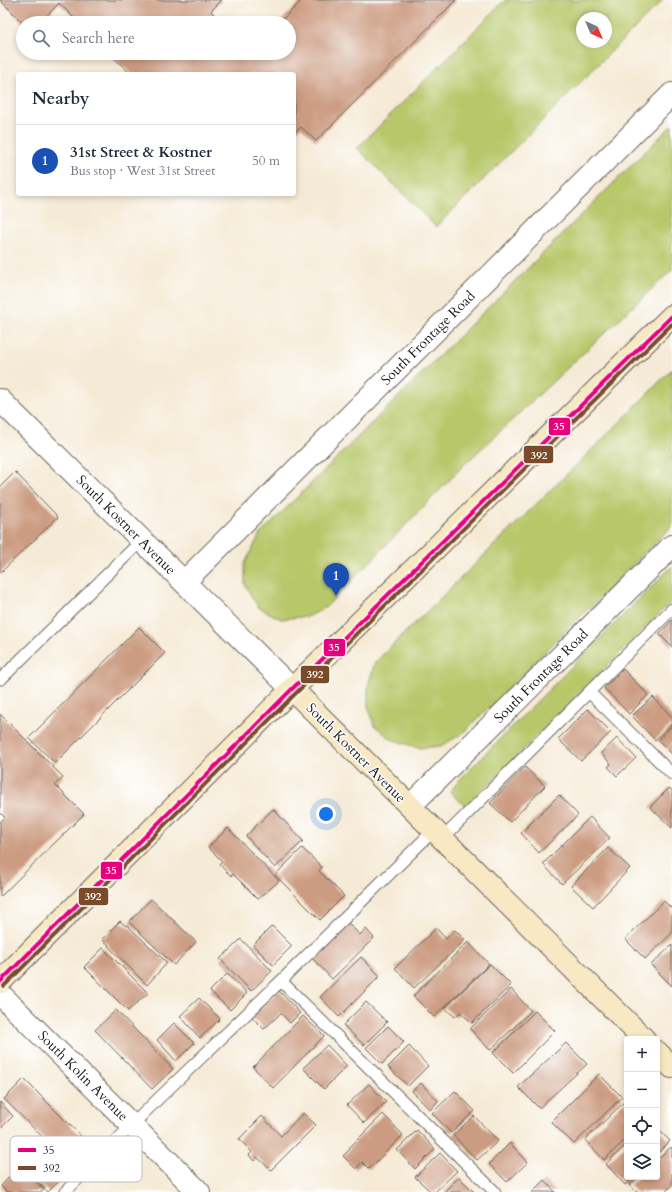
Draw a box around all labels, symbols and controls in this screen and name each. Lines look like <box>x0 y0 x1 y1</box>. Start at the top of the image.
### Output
north arrow <box>576 12 612 48</box>
search box <box>16 16 296 60</box>
icon: search <box>30 27 52 49</box>
text: Search here <box>62 28 135 48</box>
text: Nearby <box>32 87 89 110</box>
text: 31st Street & Kostner <box>70 142 212 162</box>
text: 1 <box>42 152 48 170</box>
text: 50 m <box>252 152 280 170</box>
text: Bus stop · West 31st Street <box>70 162 215 180</box>
street label: South Frontage Road <box>377 286 480 389</box>
line badge: 35 <box>548 417 571 436</box>
text: 35 <box>553 419 565 434</box>
line badge: 392 <box>523 445 554 464</box>
text: 392 <box>531 448 548 463</box>
street label: South Kostner Avenue <box>72 471 180 579</box>
pin: 1 <box>323 563 349 596</box>
street label: South Frontage Road <box>490 624 593 727</box>
line badge: 35 <box>323 638 346 657</box>
text: 35 <box>328 640 340 655</box>
line badge: 392 <box>300 665 330 684</box>
text: 392 <box>307 667 324 682</box>
street label: South Kostner Avenue <box>302 699 410 807</box>
your location <box>316 804 336 824</box>
line badge: 35 <box>100 861 123 880</box>
text: 35 <box>105 863 117 878</box>
line badge: 392 <box>78 887 109 906</box>
text: 392 <box>85 889 102 904</box>
street label: South Kolin Avenue <box>34 1027 132 1125</box>
map controls <box>624 1036 660 1180</box>
button: + <box>624 1036 660 1072</box>
button: − <box>624 1072 660 1108</box>
button: locate <box>624 1108 660 1144</box>
legend <box>10 1136 142 1182</box>
text: 35 <box>43 1143 54 1158</box>
button: layers <box>624 1144 660 1180</box>
text: 392 <box>43 1161 60 1176</box>

